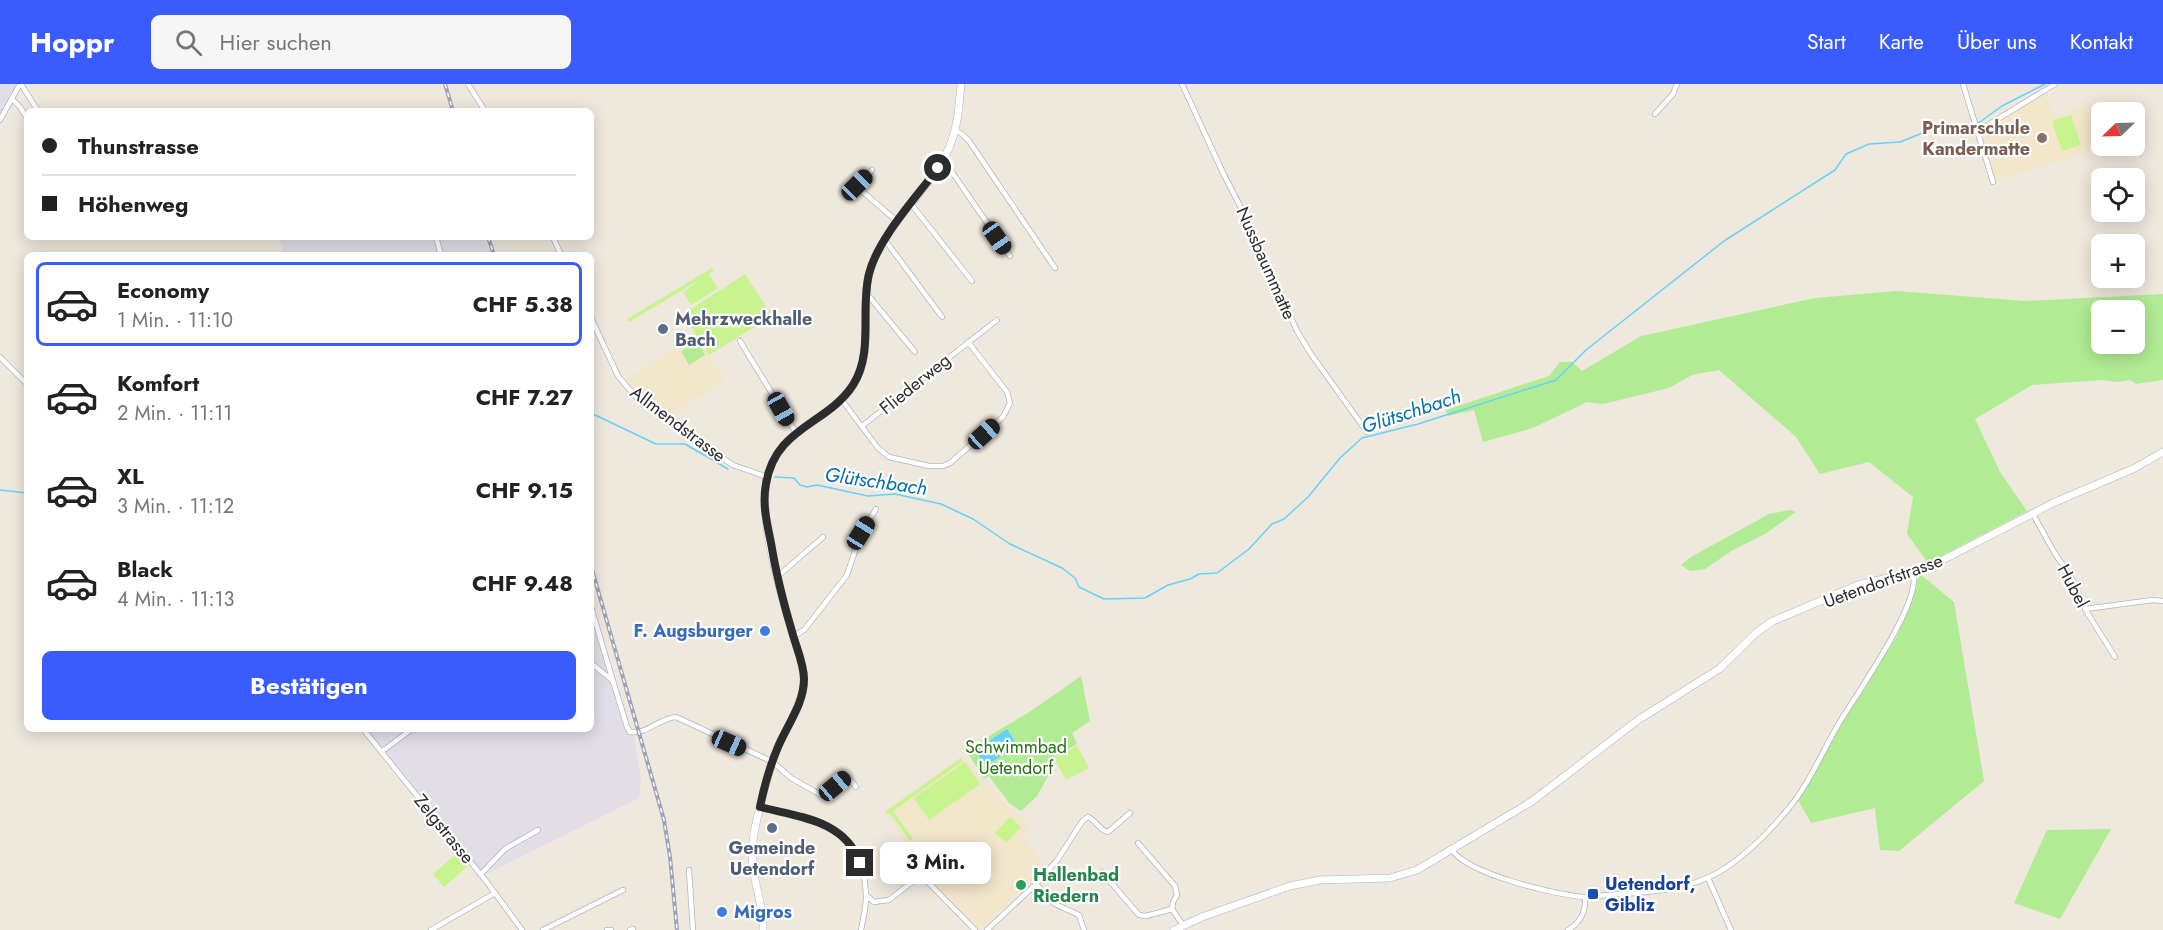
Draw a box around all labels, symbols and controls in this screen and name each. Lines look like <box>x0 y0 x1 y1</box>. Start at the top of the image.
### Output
search box <box>151 15 571 69</box>
text: Hoppr <box>30 22 115 63</box>
icon: search <box>172 26 205 59</box>
text: Hier suchen <box>220 26 332 58</box>
text: Start <box>1807 27 1846 57</box>
text: Karte <box>1879 27 1924 57</box>
text: Über uns <box>1957 27 2037 57</box>
text: Kontakt <box>2070 27 2133 57</box>
north arrow <box>2091 102 2145 156</box>
map controls <box>2091 102 2145 354</box>
place label: Primarschule Kandermatte <box>1922 115 2030 162</box>
text: Thunstrasse <box>78 130 199 162</box>
marker: Primarschule Kandermatte <box>2035 131 2049 145</box>
route start <box>924 154 951 181</box>
car <box>838 166 876 204</box>
button: locate <box>2091 168 2145 222</box>
text: Höhenweg <box>78 188 188 220</box>
street label: Nussbaummatte <box>1230 202 1302 324</box>
car <box>979 218 1015 258</box>
button: + <box>2091 234 2145 288</box>
text: Economy <box>117 274 209 306</box>
icon: car <box>45 277 99 331</box>
text: CHF 5.38 <box>473 288 573 320</box>
button: − <box>2091 300 2145 354</box>
text: 1 Min. · 11:10 <box>117 306 233 335</box>
place label: Mehrzweckhalle Bach <box>675 306 812 353</box>
marker: Mehrzweckhalle Bach <box>656 322 670 336</box>
street label: Fliederweg <box>874 347 956 421</box>
text: Komfort <box>117 367 199 399</box>
icon: car <box>45 370 99 424</box>
street label: Allmendstrasse <box>625 380 731 468</box>
text: CHF 7.27 <box>476 381 573 413</box>
water label: Glütschbach <box>1358 382 1465 441</box>
car <box>764 389 798 429</box>
text: 2 Min. · 11:11 <box>117 399 232 428</box>
car <box>965 415 1003 453</box>
text: XL <box>117 460 144 492</box>
water label: Glütschbach <box>823 460 929 503</box>
icon: car <box>45 463 99 517</box>
text: CHF 9.15 <box>476 474 573 506</box>
text: 3 Min. · 11:12 <box>117 492 234 521</box>
car <box>844 513 878 553</box>
street label: Uetendorfstrasse <box>1820 547 1946 615</box>
text: Black <box>117 553 173 585</box>
icon: car <box>45 556 99 610</box>
street label: Hubel <box>2051 560 2095 612</box>
text: CHF 9.48 <box>472 567 573 599</box>
text: 4 Min. · 11:13 <box>117 585 234 614</box>
place label: F. Augsburger <box>633 618 754 644</box>
marker: F. Augsburger <box>758 624 772 638</box>
button: Bestätigen <box>42 651 576 720</box>
car <box>709 727 749 759</box>
park label: Schwimmbad Uetendorf <box>965 734 1067 781</box>
car <box>815 768 855 804</box>
street label: Zelgstrasse <box>408 789 480 869</box>
marker: Gemeinde Uetendorf <box>765 821 779 835</box>
place label: Gemeinde Uetendorf <box>729 835 815 882</box>
callout: 3 Min. <box>881 842 992 884</box>
text: 3 Min. <box>906 848 965 877</box>
route end <box>846 849 873 876</box>
place label: Hallenbad Riedern <box>1033 862 1119 909</box>
place label: Uetendorf, Gibliz <box>1605 871 1695 918</box>
marker: Hallenbad Riedern <box>1014 878 1028 892</box>
marker: Uetendorf, Gibliz <box>1586 887 1600 901</box>
place label: Migros <box>734 899 792 925</box>
marker: Migros <box>715 905 729 919</box>

